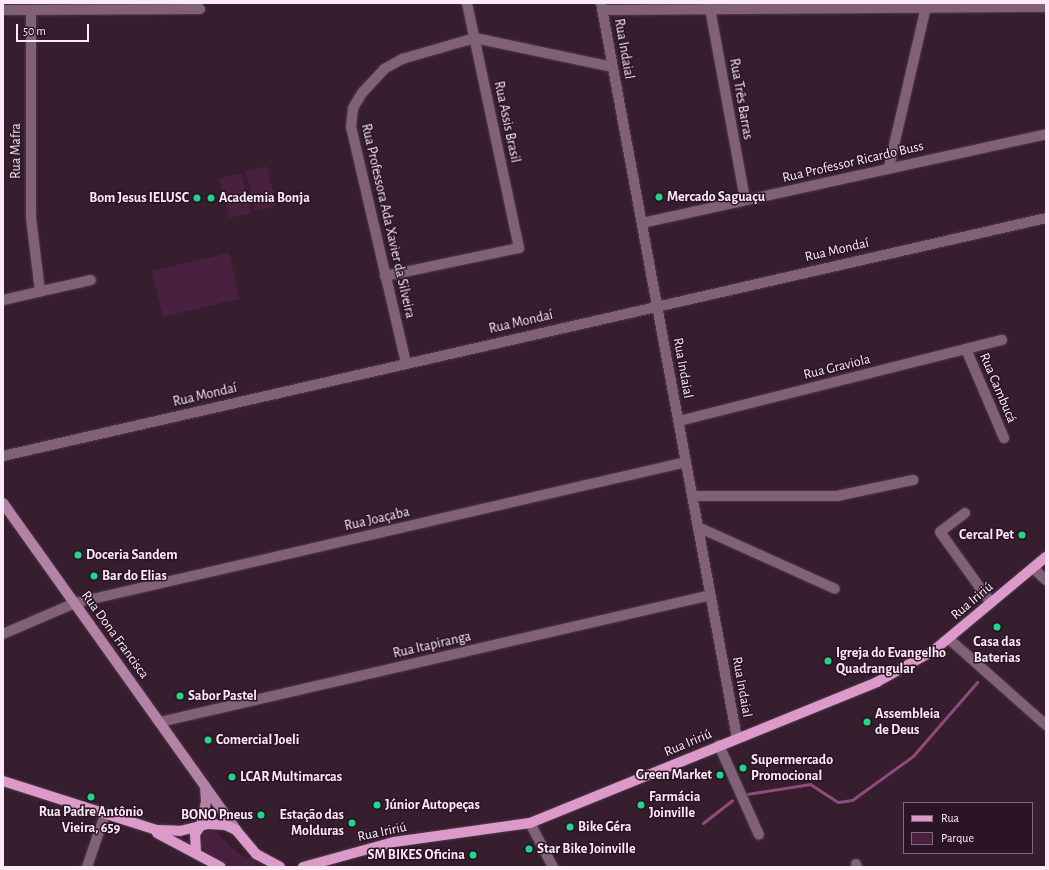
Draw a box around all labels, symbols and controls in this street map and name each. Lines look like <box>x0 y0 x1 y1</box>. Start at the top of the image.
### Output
scale bar <box>18 16 91 42</box>
street label: Rua Indaial <box>610 17 638 81</box>
text: 50 m <box>23 25 46 37</box>
street label: Rua Três Barras <box>726 57 756 141</box>
street label: Rua Assis Brasil <box>490 80 524 164</box>
street label: Rua Professora Ada Xavier da Silveira <box>357 122 419 320</box>
street label: Rua Mafra <box>8 123 24 179</box>
street label: Rua Professor Ricardo Buss <box>781 138 925 186</box>
place label: Mercado Saguaçu <box>667 189 765 205</box>
place label: Bom Jesus IELUSC <box>89 190 189 206</box>
place label: Academia Bonja <box>219 190 310 206</box>
marker: Mercado Saguaçu <box>654 192 664 202</box>
marker: Bom Jesus IELUSC <box>192 193 202 203</box>
marker: Academia Bonja <box>206 193 216 203</box>
street label: Rua Mondaí <box>803 234 871 266</box>
street label: Rua Mondaí <box>487 306 555 338</box>
street label: Rua Indaial <box>669 336 697 400</box>
street label: Rua Graviola <box>802 351 872 383</box>
street label: Rua Cambucá <box>976 351 1020 425</box>
street label: Rua Mondaí <box>171 379 239 411</box>
street label: Rua Joaçaba <box>343 503 411 535</box>
place label: Cercal Pet <box>959 527 1014 543</box>
marker: Cercal Pet <box>1017 530 1027 540</box>
place label: Doceria Sandem <box>86 547 177 563</box>
marker: Doceria Sandem <box>73 550 83 560</box>
place label: Bar do Elias <box>102 568 167 584</box>
marker: Bar do Elias <box>89 571 99 581</box>
street label: Rua Iririú <box>947 579 997 623</box>
street label: Rua Dona Francisca <box>78 588 152 682</box>
marker: Casa das Baterias <box>992 622 1002 632</box>
street label: Rua Itapiranga <box>391 628 473 662</box>
place label: Casa das Baterias <box>973 634 1021 666</box>
place label: Igreja do Evangelho Quadrangular <box>836 645 946 678</box>
street label: Rua Indaial <box>728 655 756 719</box>
marker: Igreja do Evangelho Quadrangular <box>823 656 833 666</box>
place label: Sabor Pastel <box>188 688 257 704</box>
marker: Sabor Pastel <box>175 691 185 701</box>
place label: Assembleia de Deus <box>875 706 940 738</box>
marker: Assembleia de Deus <box>862 717 872 727</box>
street label: Rua Iririú <box>662 726 714 760</box>
place label: Comercial Joeli <box>216 732 299 748</box>
marker: Comercial Joeli <box>203 735 213 745</box>
place label: Supermercado Promocional <box>751 752 833 784</box>
marker: Supermercado Promocional <box>738 763 748 773</box>
place label: Green Market <box>636 767 712 783</box>
place label: LCAR Multimarcas <box>240 769 342 785</box>
marker: Green Market <box>715 770 725 780</box>
marker: LCAR Multimarcas <box>227 772 237 782</box>
place label: Farmácia Joinville <box>649 789 700 822</box>
marker: Rua Padre Antônio Vieira, 659 <box>86 792 96 802</box>
place label: Júnior Autopeças <box>385 797 480 813</box>
marker: Júnior Autopeças <box>372 800 382 810</box>
marker: Farmácia Joinville <box>636 800 646 810</box>
legend <box>903 802 1033 854</box>
place label: Rua Padre Antônio Vieira, 659 <box>39 804 143 836</box>
place label: BONO Pneus <box>181 807 253 823</box>
place label: Estação das Molduras <box>280 807 344 840</box>
marker: BONO Pneus <box>256 810 266 820</box>
text: Rua <box>941 812 959 824</box>
marker: Estação das Molduras <box>347 818 357 828</box>
street label: Rua Iririú <box>356 819 408 845</box>
place label: Bike Géra <box>578 819 631 835</box>
marker: Bike Géra <box>565 822 575 832</box>
text: Parque <box>941 832 974 844</box>
place label: Star Bike Joinville <box>537 841 636 857</box>
marker: Star Bike Joinville <box>524 844 534 854</box>
place label: SM BIKES Oficina <box>368 847 465 863</box>
marker: SM BIKES Oficina <box>468 850 478 860</box>

